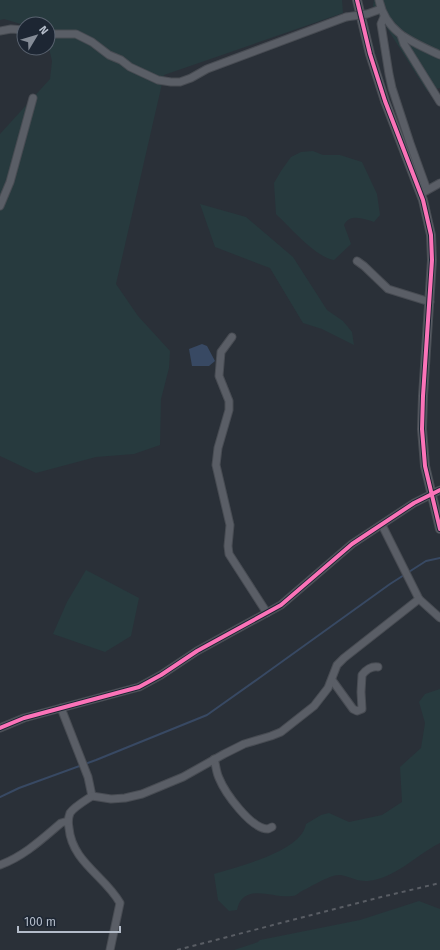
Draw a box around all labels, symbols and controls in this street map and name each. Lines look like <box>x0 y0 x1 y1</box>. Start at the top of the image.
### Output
north arrow <box>16 16 56 56</box>
text: N <box>36 23 51 37</box>
scale bar <box>18 908 120 934</box>
text: 100 m <box>24 915 56 929</box>

